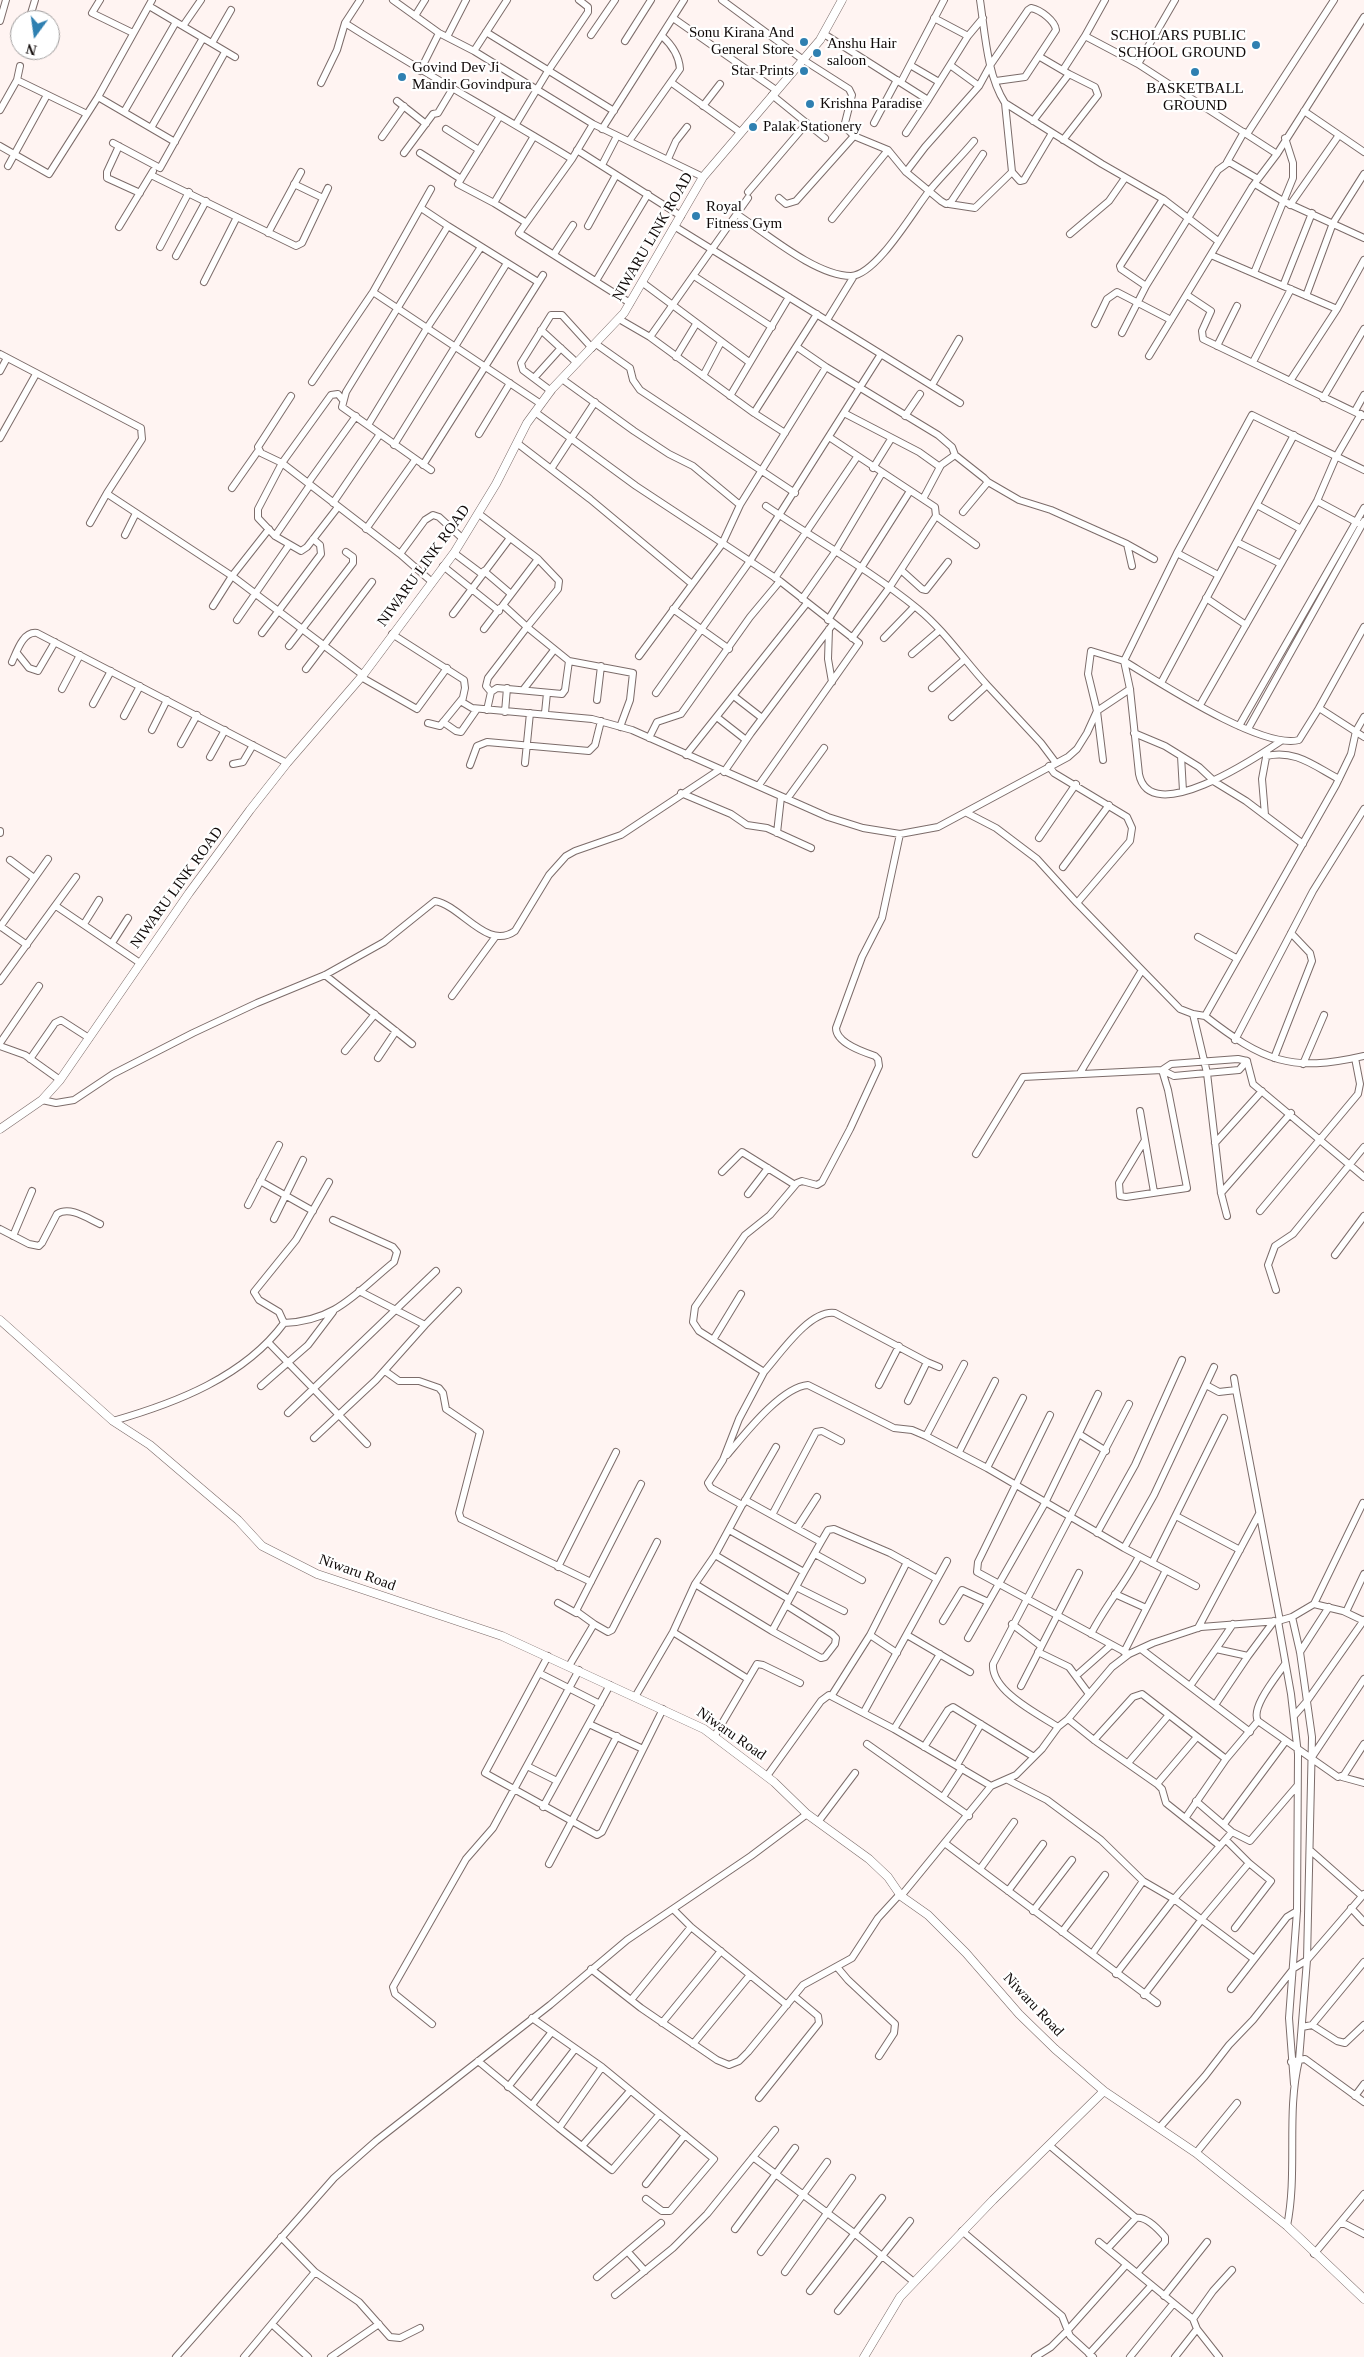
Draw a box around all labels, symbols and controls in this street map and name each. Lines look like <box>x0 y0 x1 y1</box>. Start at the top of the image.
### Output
north arrow <box>10 10 60 60</box>
place label: Sonu Kirana And General Store <box>689 24 794 59</box>
place label: SCHOLARS PUBLIC SCHOOL GROUND <box>1111 27 1246 62</box>
place label: Anshu Hair saloon <box>827 35 897 70</box>
marker: Sonu Kirana And General Store <box>798 36 810 48</box>
marker: SCHOLARS PUBLIC SCHOOL GROUND <box>1250 39 1262 51</box>
text: N <box>25 41 38 58</box>
marker: Anshu Hair saloon <box>811 47 823 59</box>
place label: Govind Dev Ji Mandir Govindpura <box>412 59 532 94</box>
place label: Star Prints <box>731 62 794 80</box>
marker: Star Prints <box>798 65 810 77</box>
marker: BASKETBALL GROUND <box>1189 66 1201 78</box>
marker: Govind Dev Ji Mandir Govindpura <box>396 71 408 83</box>
place label: BASKETBALL GROUND <box>1146 80 1244 115</box>
place label: Krishna Paradise <box>820 95 922 113</box>
marker: Krishna Paradise <box>804 98 816 110</box>
place label: Palak Stationery <box>763 118 862 136</box>
marker: Palak Stationery <box>747 121 759 133</box>
street label: NIWARU LINK ROAD <box>609 169 697 305</box>
place label: Royal Fitness Gym <box>706 198 782 233</box>
marker: Royal Fitness Gym <box>690 210 702 222</box>
street label: NIWARU LINK ROAD <box>374 502 474 630</box>
street label: NIWARU LINK ROAD <box>127 824 227 952</box>
street label: Niwaru Road <box>316 1551 398 1595</box>
street label: Niwaru Road <box>693 1704 769 1764</box>
street label: Niwaru Road <box>999 1969 1067 2041</box>

